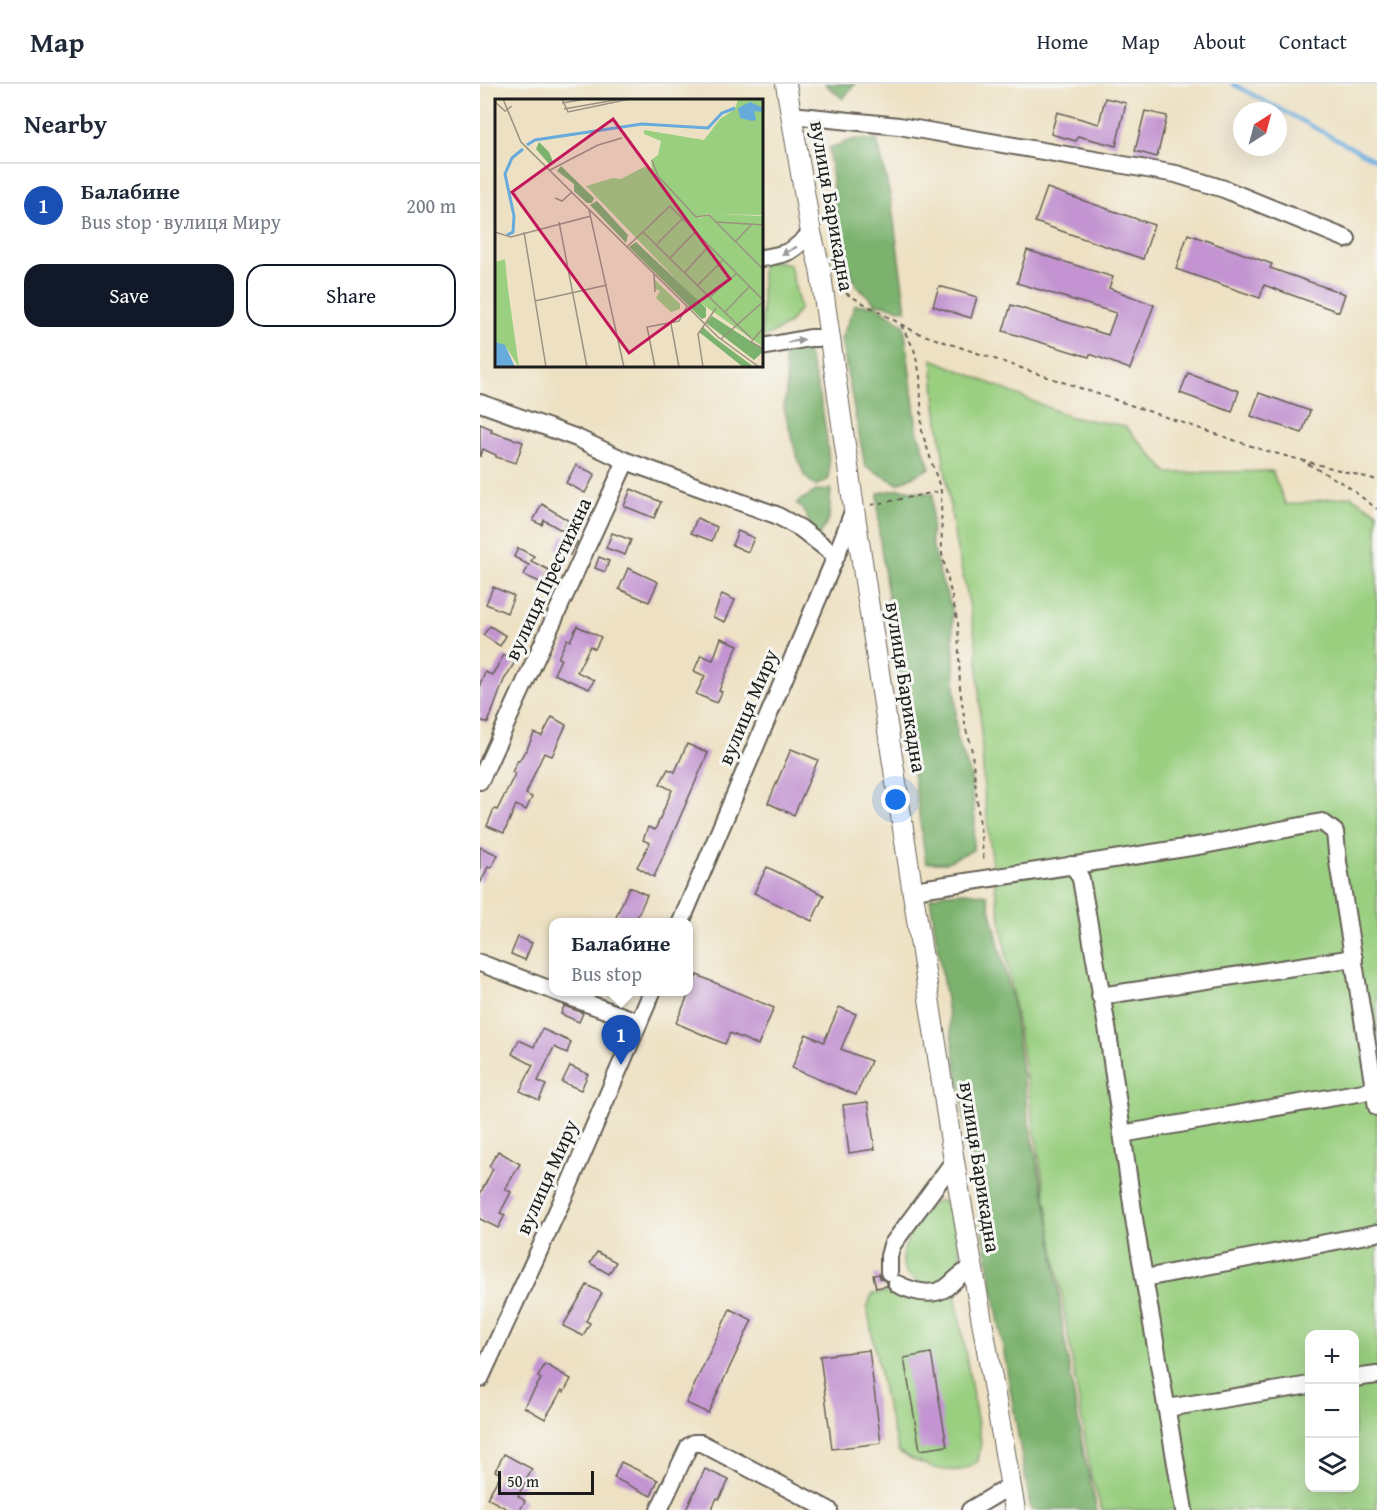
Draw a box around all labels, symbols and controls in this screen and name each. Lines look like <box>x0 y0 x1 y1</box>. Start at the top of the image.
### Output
text: Map <box>30 21 84 62</box>
text: Home <box>1037 26 1088 57</box>
text: Map <box>1121 26 1160 57</box>
text: About <box>1193 26 1246 57</box>
text: Contact <box>1279 26 1347 57</box>
inset map <box>495 99 764 368</box>
north arrow <box>1233 102 1287 156</box>
text: Nearby <box>24 104 107 143</box>
street label: вулиця Барикадна <box>802 118 863 294</box>
text: Балабине <box>81 175 180 207</box>
text: 1 <box>38 191 49 220</box>
text: 200 m <box>406 191 456 220</box>
text: Bus stop · вулиця Миру <box>81 207 281 236</box>
one-way arrow <box>780 246 797 256</box>
button: Save <box>24 264 234 327</box>
button: Share <box>246 264 456 327</box>
one-way arrow <box>786 336 805 345</box>
street label: вулиця Престижна <box>496 492 599 665</box>
street label: вулиця Барикадна <box>878 599 935 775</box>
street label: вулиця Миру <box>709 644 786 770</box>
your location <box>881 785 910 814</box>
popup <box>549 918 693 996</box>
text: Балабине <box>571 927 671 959</box>
text: Bus stop <box>571 959 642 988</box>
pin: 1 <box>602 1016 640 1065</box>
street label: вулиця Барикадна <box>952 1079 1009 1255</box>
street label: вулиця Миру <box>507 1114 586 1239</box>
map controls <box>1305 1330 1359 1492</box>
button: + <box>1305 1330 1359 1384</box>
button: − <box>1305 1384 1359 1438</box>
button: layers <box>1305 1438 1359 1492</box>
scale bar <box>498 1468 594 1496</box>
text: 50 m <box>507 1469 539 1493</box>

